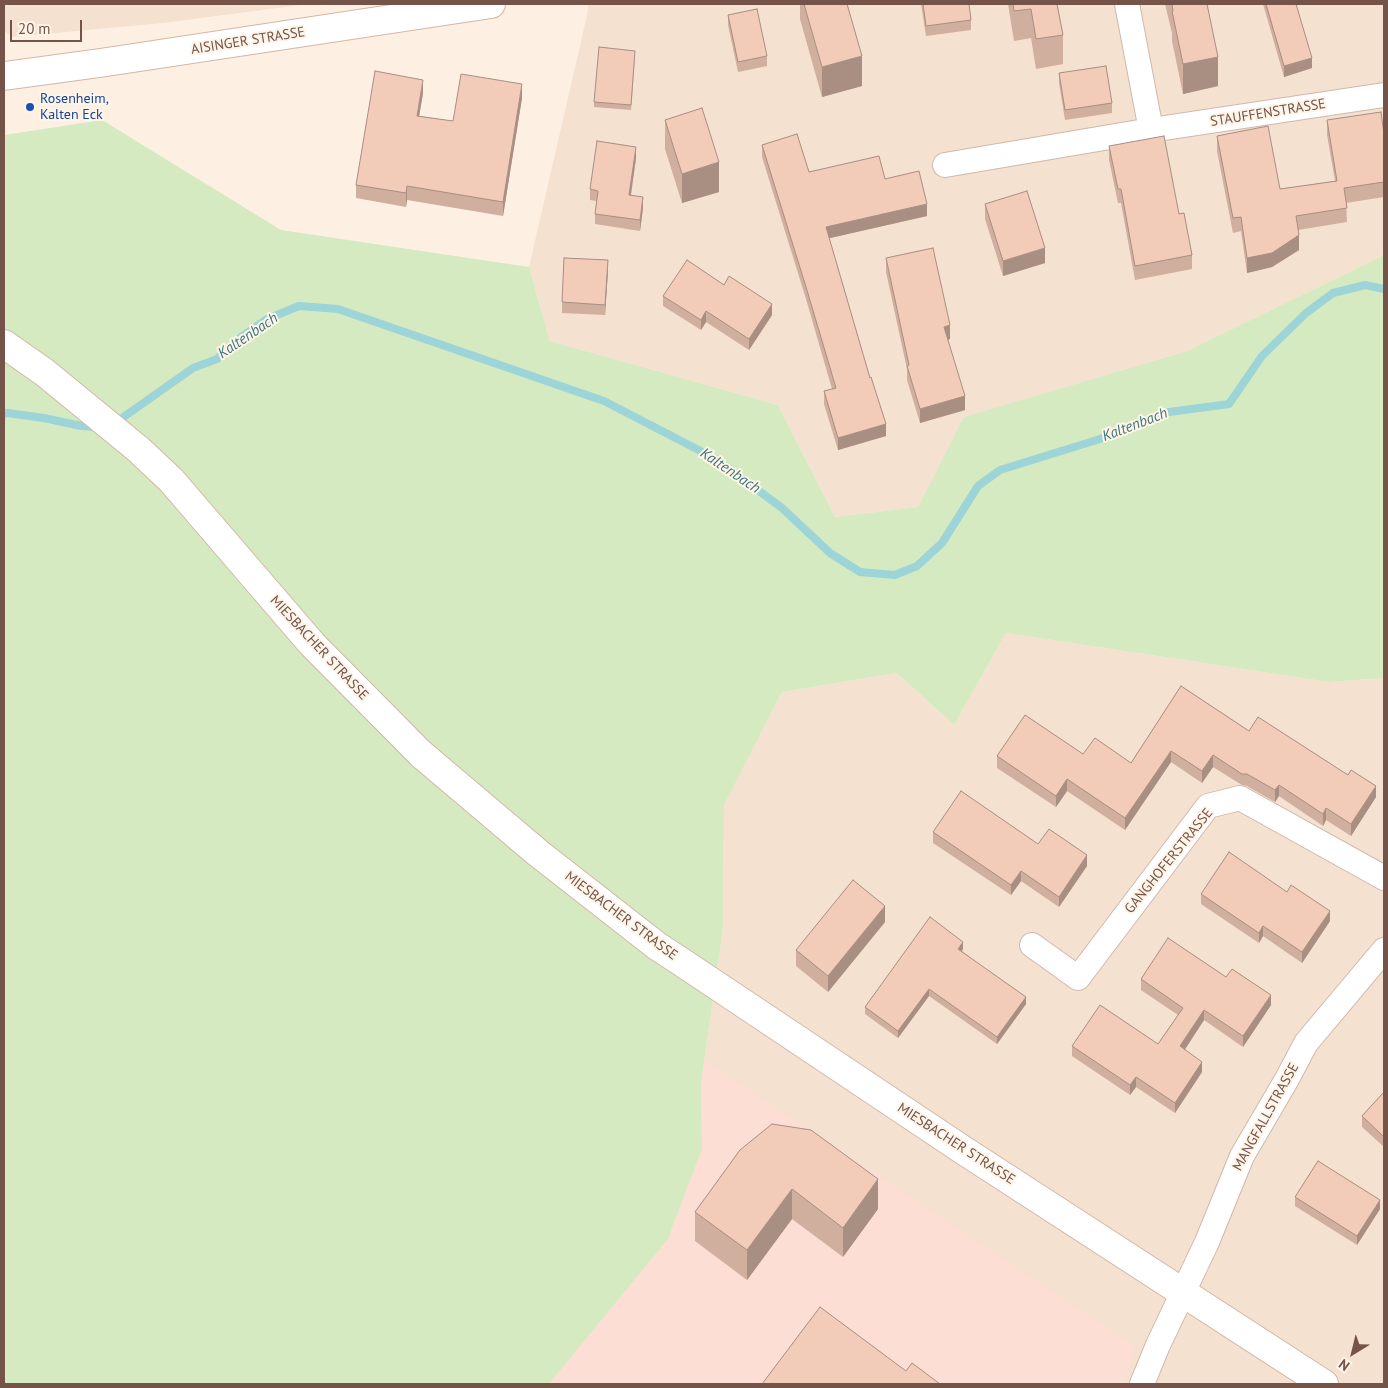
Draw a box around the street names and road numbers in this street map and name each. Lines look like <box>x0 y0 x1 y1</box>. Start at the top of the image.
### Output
street label: AISINGER STRASSE <box>190 24 306 58</box>
street label: STAUFFENSTRASSE <box>1209 96 1327 130</box>
street label: MIESBACHER STRASSE <box>266 592 372 704</box>
street label: GANGHOFERSTRASSE <box>1121 805 1217 917</box>
street label: MIESBACHER STRASSE <box>561 868 681 964</box>
street label: MANGFALLSTRASSE <box>1229 1060 1303 1174</box>
street label: MIESBACHER STRASSE <box>894 1100 1018 1188</box>

